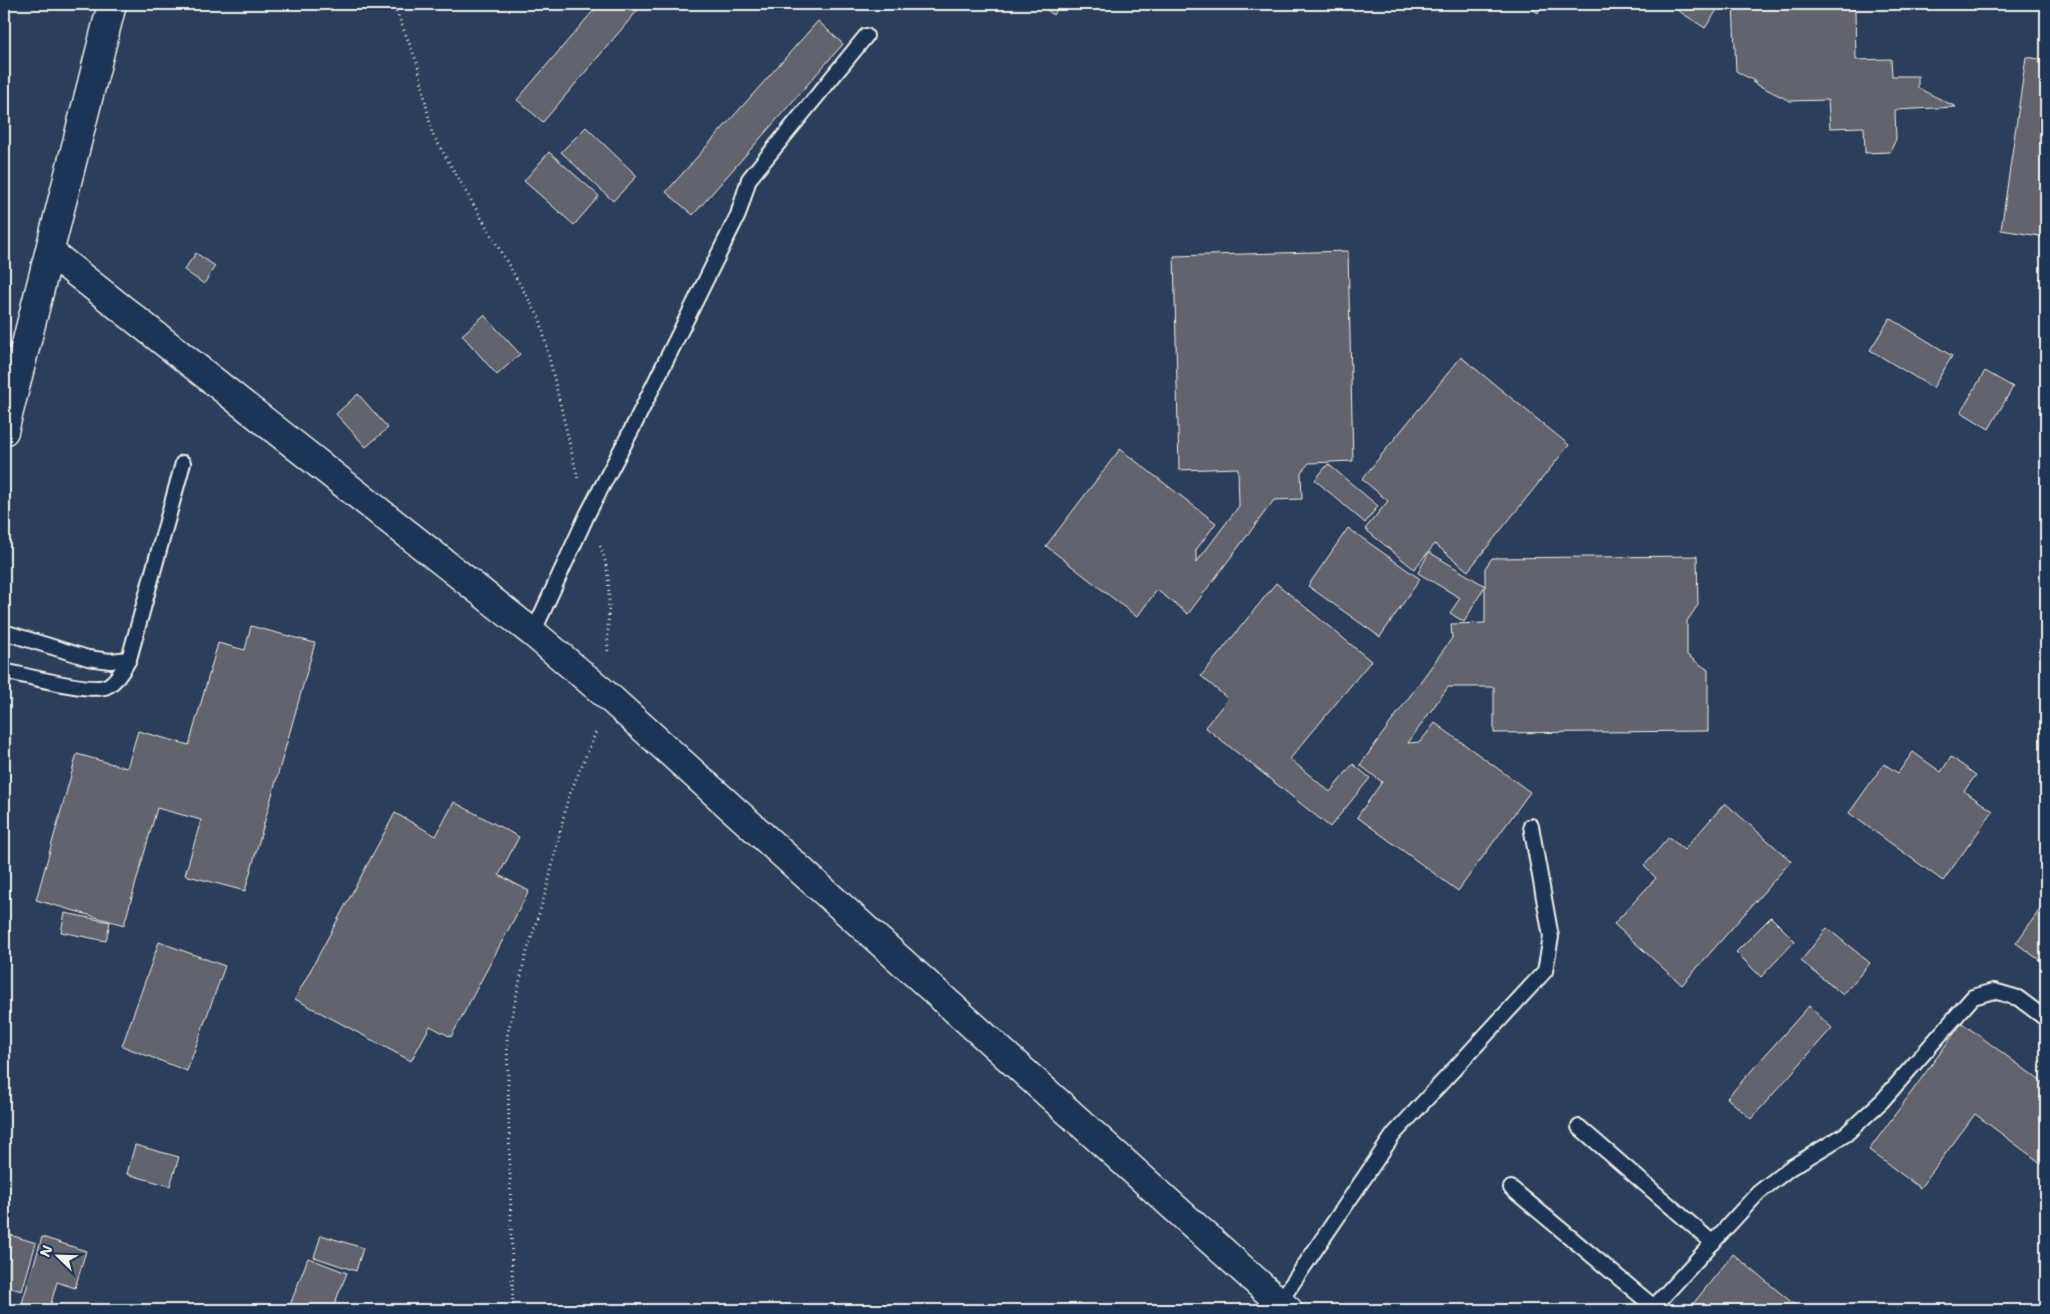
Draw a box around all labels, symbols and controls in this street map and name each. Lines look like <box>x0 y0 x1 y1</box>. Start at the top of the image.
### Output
north arrow <box>32 1232 82 1282</box>
text: N <box>36 1242 56 1260</box>

